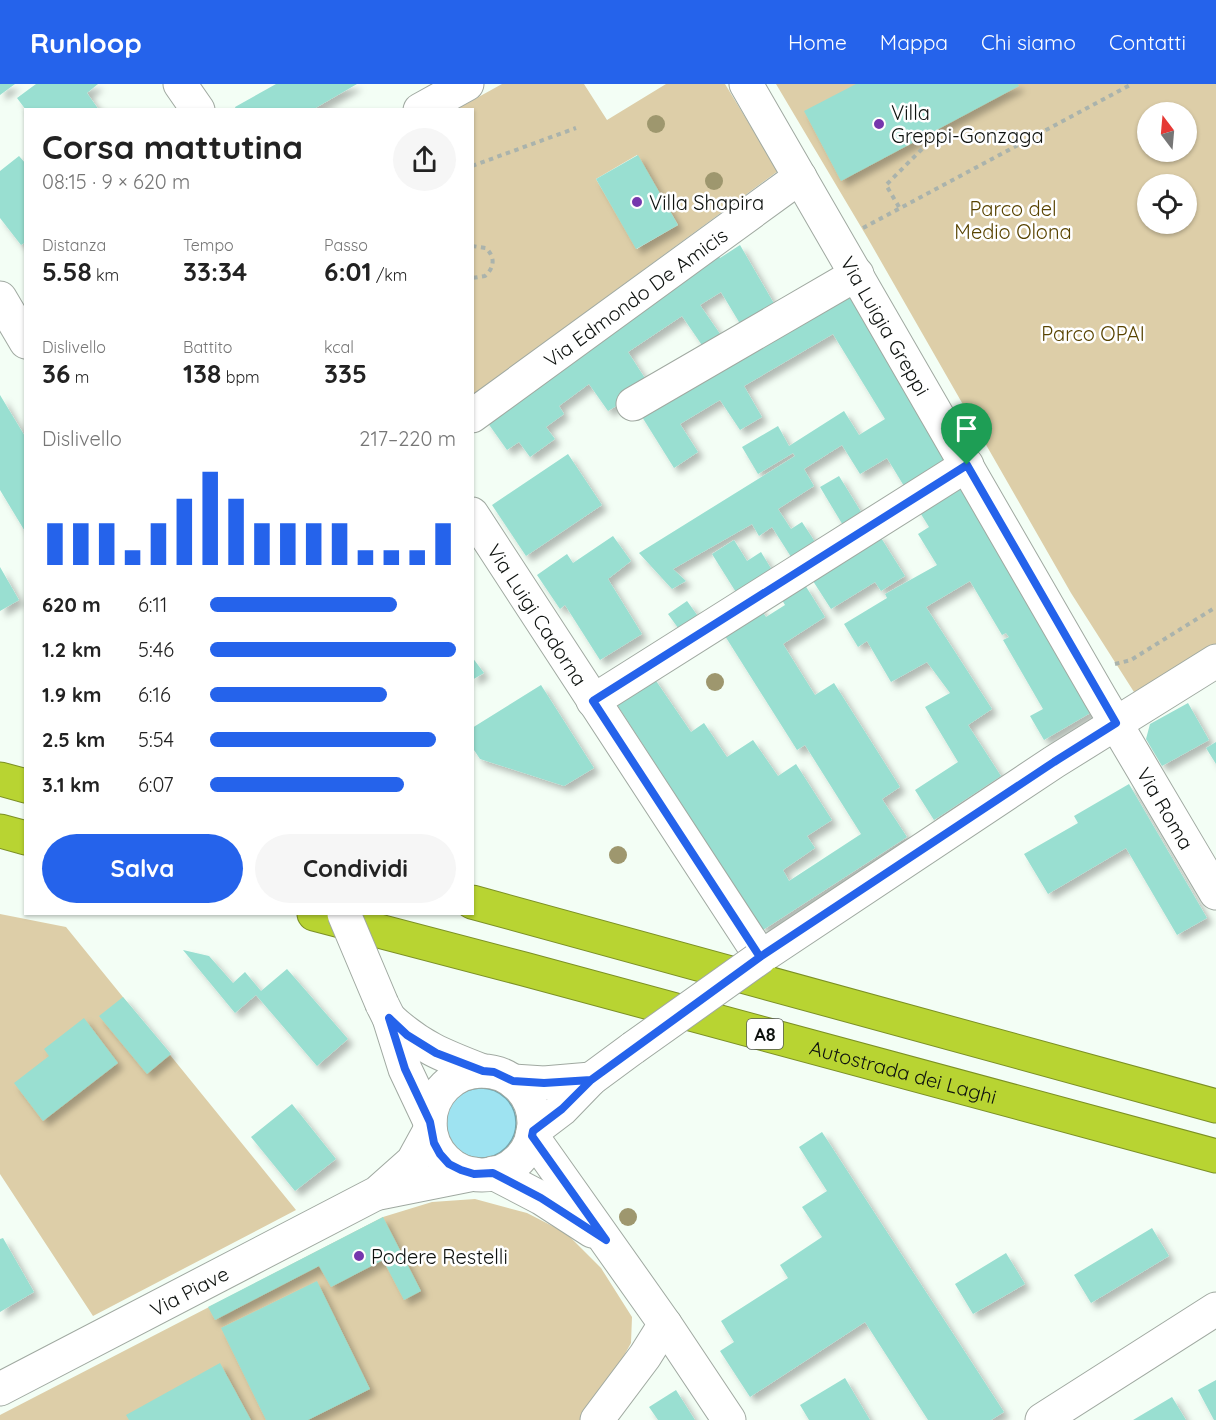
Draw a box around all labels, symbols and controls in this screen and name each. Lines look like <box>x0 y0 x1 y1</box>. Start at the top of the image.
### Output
text: Runloop <box>30 25 142 60</box>
text: Home <box>788 29 847 55</box>
text: Mappa <box>880 29 948 55</box>
text: Chi siamo <box>981 29 1076 55</box>
text: Contatti <box>1109 29 1186 55</box>
place label: Villa Greppi-Gonzaga <box>891 100 1044 148</box>
north arrow <box>1137 102 1197 162</box>
map controls <box>1137 102 1197 234</box>
marker: Villa Greppi-Gonzaga <box>872 117 886 131</box>
text: Corsa mattutina <box>42 126 303 167</box>
button: share <box>393 128 456 191</box>
text: 08:15 · 9 × 620 m <box>42 169 190 194</box>
button: locate <box>1137 174 1197 234</box>
place label: Villa Shapira <box>649 190 764 215</box>
marker: Villa Shapira <box>630 195 644 209</box>
park label: Parco del Medio Olona <box>954 196 1072 244</box>
street label: Via Edmondo De Amicis <box>539 222 732 372</box>
text: Distanza <box>42 235 106 255</box>
text: Tempo <box>183 235 234 255</box>
text: Passo <box>324 235 368 255</box>
street label: Via Luigia Greppi <box>835 251 936 400</box>
text: 5.58 <box>42 255 92 288</box>
text: 33:34 <box>183 255 247 288</box>
text: 6:01 <box>324 255 372 288</box>
text: km <box>92 265 119 285</box>
text: /km <box>372 265 407 285</box>
park label: Parco OPAI <box>1041 321 1145 346</box>
text: Dislivello <box>42 337 106 357</box>
text: Battito <box>183 337 232 357</box>
text: kcal <box>324 337 354 357</box>
text: 36 <box>42 357 70 390</box>
text: 138 <box>183 357 221 390</box>
text: 335 <box>324 357 367 390</box>
text: m <box>70 367 89 387</box>
text: bpm <box>221 367 260 387</box>
pin <box>941 403 992 465</box>
icon: arrive <box>950 412 983 445</box>
text: Dislivello <box>42 426 122 451</box>
text: 217–220 m <box>359 426 456 451</box>
street label: Via Luigi Cadorna <box>482 539 593 690</box>
text: 620 m <box>42 592 101 617</box>
text: 6:11 <box>138 592 167 617</box>
text: 1.2 km <box>42 637 102 662</box>
text: 5:46 <box>138 637 174 662</box>
text: 1.9 km <box>42 682 102 707</box>
text: 6:16 <box>138 682 171 707</box>
text: 2.5 km <box>42 727 105 752</box>
text: 5:54 <box>138 727 174 752</box>
street label: Via Roma <box>1132 763 1200 854</box>
text: 3.1 km <box>42 772 100 797</box>
text: 6:07 <box>138 772 174 797</box>
button: Salva <box>42 834 243 903</box>
button: Condividi <box>255 834 456 903</box>
road number: A8 <box>747 1019 783 1049</box>
street label: Autostrada dei Laghi <box>807 1034 999 1109</box>
place label: Podere Restelli <box>371 1244 508 1269</box>
marker: Podere Restelli <box>352 1249 366 1263</box>
street label: Via Piave <box>145 1260 232 1321</box>

